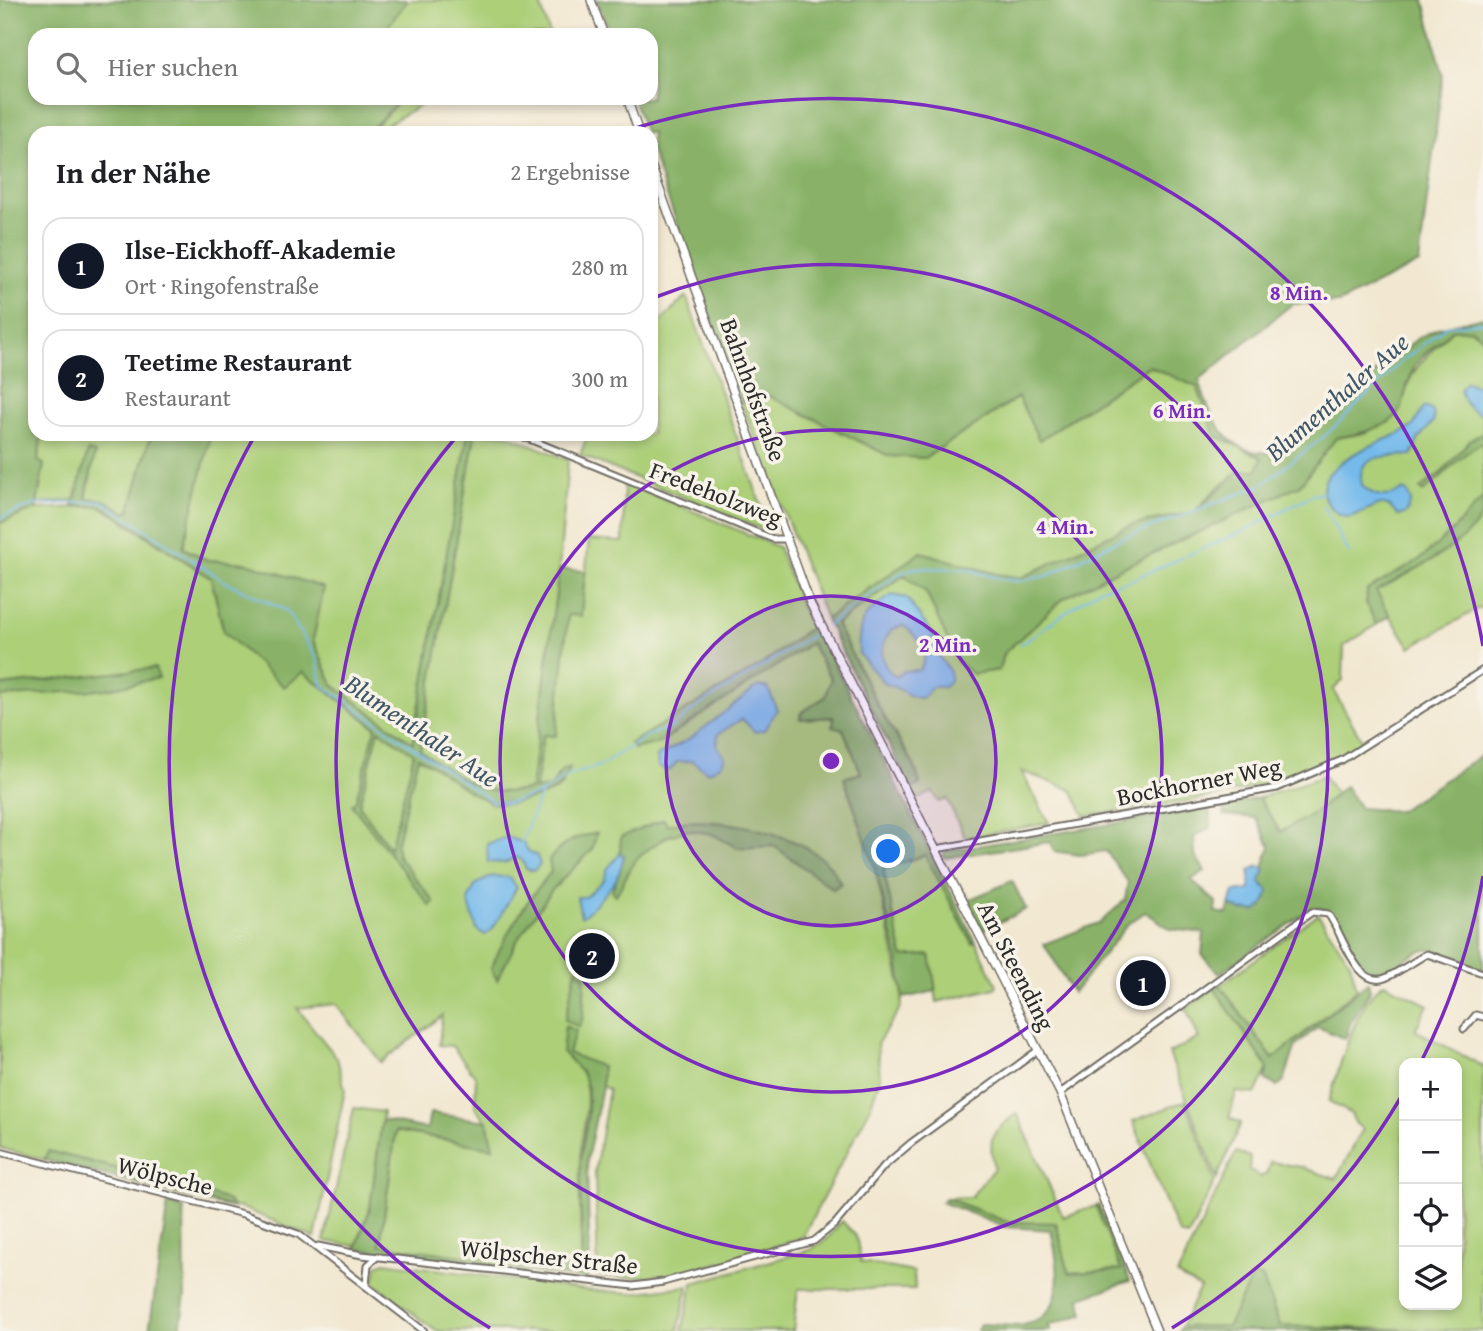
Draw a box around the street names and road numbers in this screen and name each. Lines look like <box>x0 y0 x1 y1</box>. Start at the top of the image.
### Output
street label: Bahnhofstraße <box>711 314 796 466</box>
street label: Fredeholzweg <box>645 452 788 535</box>
street label: Bockhorner Weg <box>1114 748 1284 815</box>
street label: Am Steending <box>969 895 1064 1036</box>
street label: Wölpsche <box>114 1147 216 1204</box>
street label: Wölpscher Straße <box>458 1230 640 1283</box>

